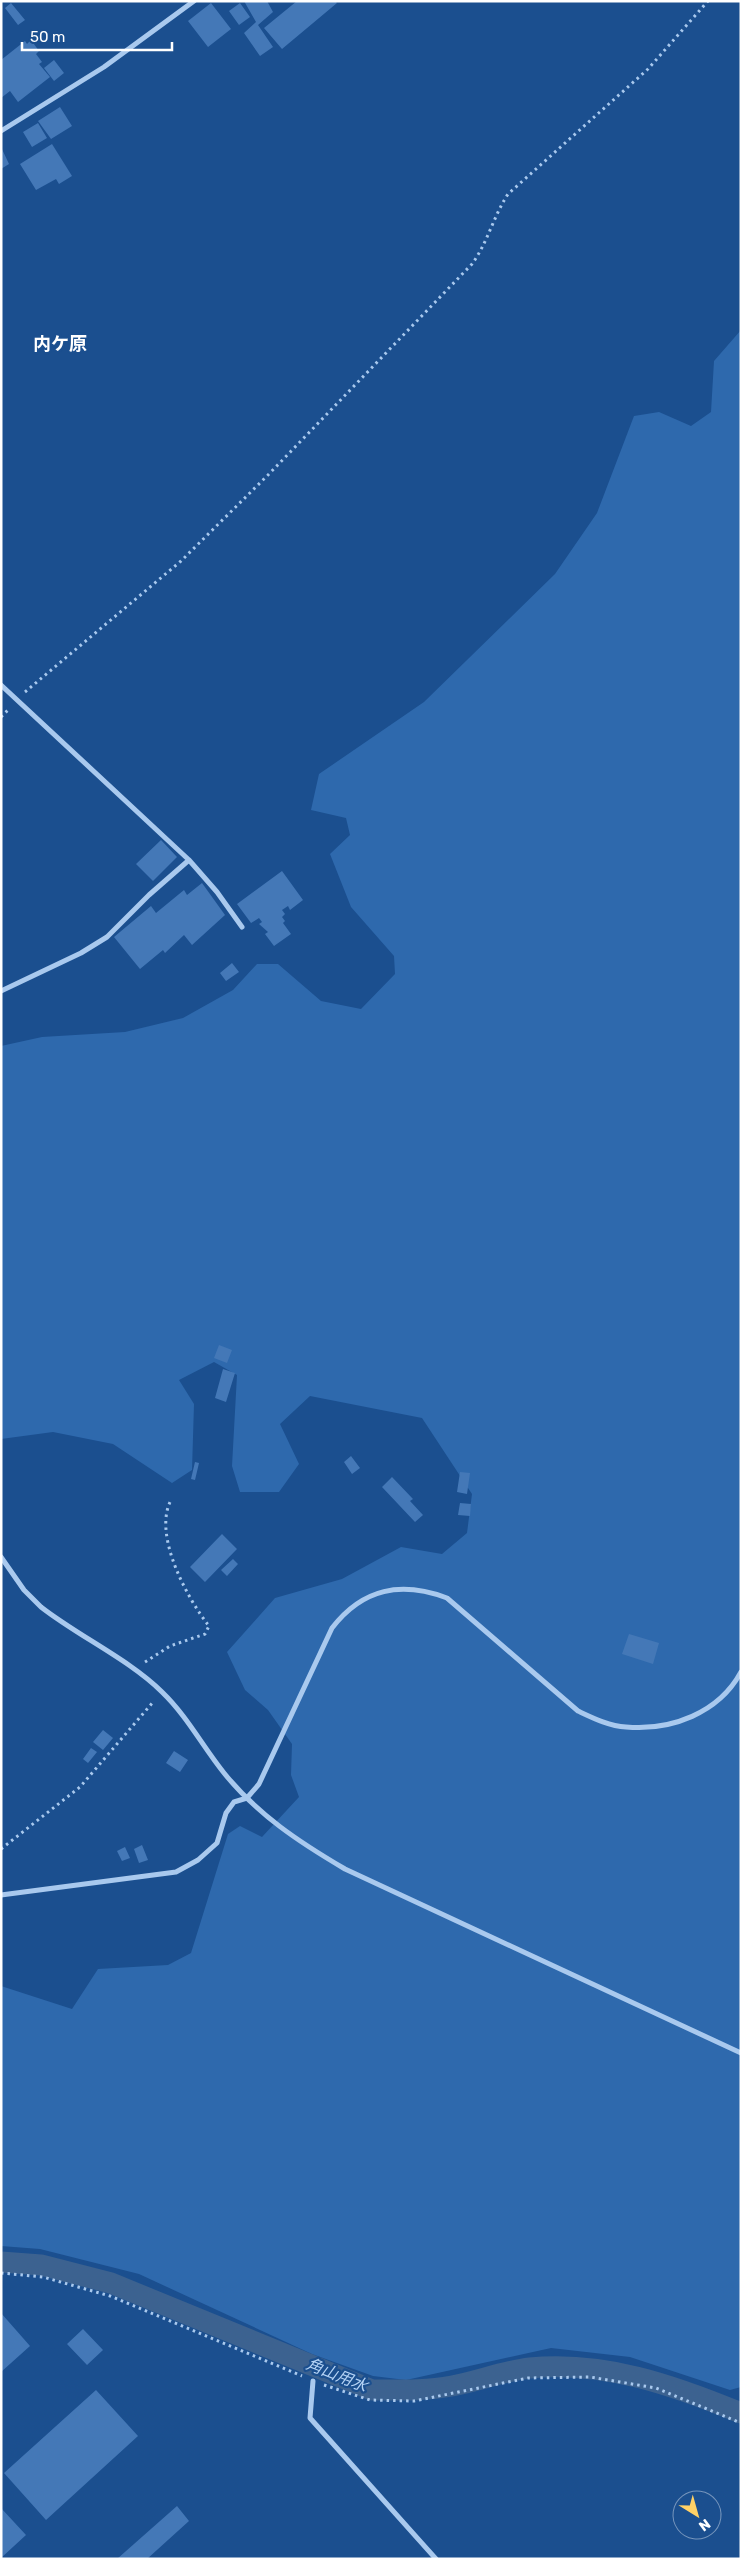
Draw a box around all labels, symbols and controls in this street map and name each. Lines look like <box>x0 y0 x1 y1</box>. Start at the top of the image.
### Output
scale bar <box>22 20 172 52</box>
text: 50 m <box>30 28 65 46</box>
district label: 内ケ原 <box>33 333 87 355</box>
water label: 角山用水 <box>304 2354 372 2397</box>
north arrow <box>672 2490 722 2540</box>
text: N <box>695 2515 714 2535</box>

